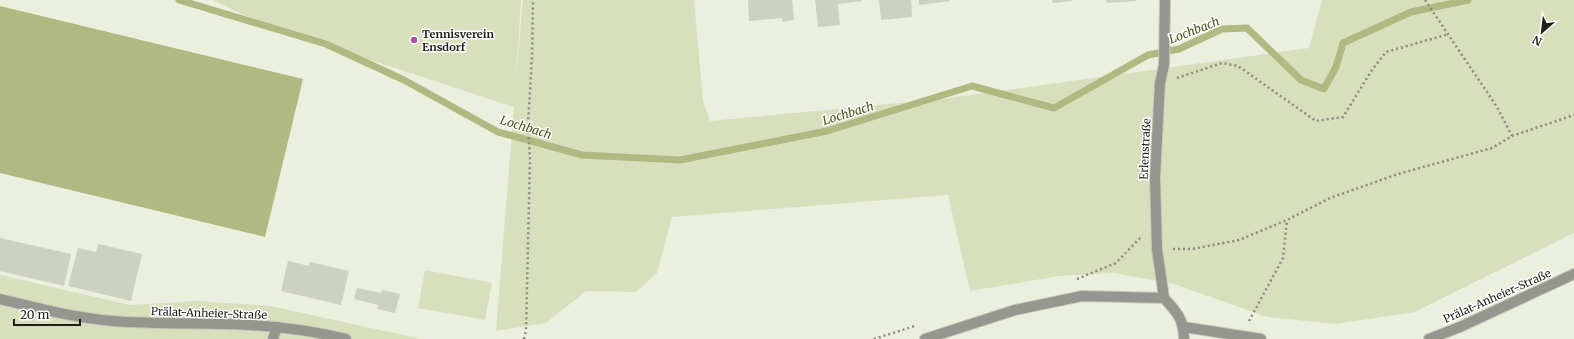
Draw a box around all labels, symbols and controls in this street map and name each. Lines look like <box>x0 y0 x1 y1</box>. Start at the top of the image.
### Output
north arrow <box>1522 12 1562 52</box>
water label: Lochbach <box>1167 14 1221 46</box>
place label: Tennisverein Ensdorf <box>422 27 494 54</box>
text: N <box>1530 32 1544 49</box>
marker: Tennisverein Ensdorf <box>409 35 419 45</box>
water label: Lochbach <box>820 98 876 128</box>
water label: Lochbach <box>498 112 554 142</box>
street label: Erlenstraße <box>1136 118 1154 180</box>
street label: Prälat-Anheier-Straße <box>1441 266 1553 326</box>
scale bar <box>14 301 80 327</box>
street label: Prälat-Anheier-Straße <box>151 304 268 322</box>
text: 20 m <box>20 307 49 322</box>

